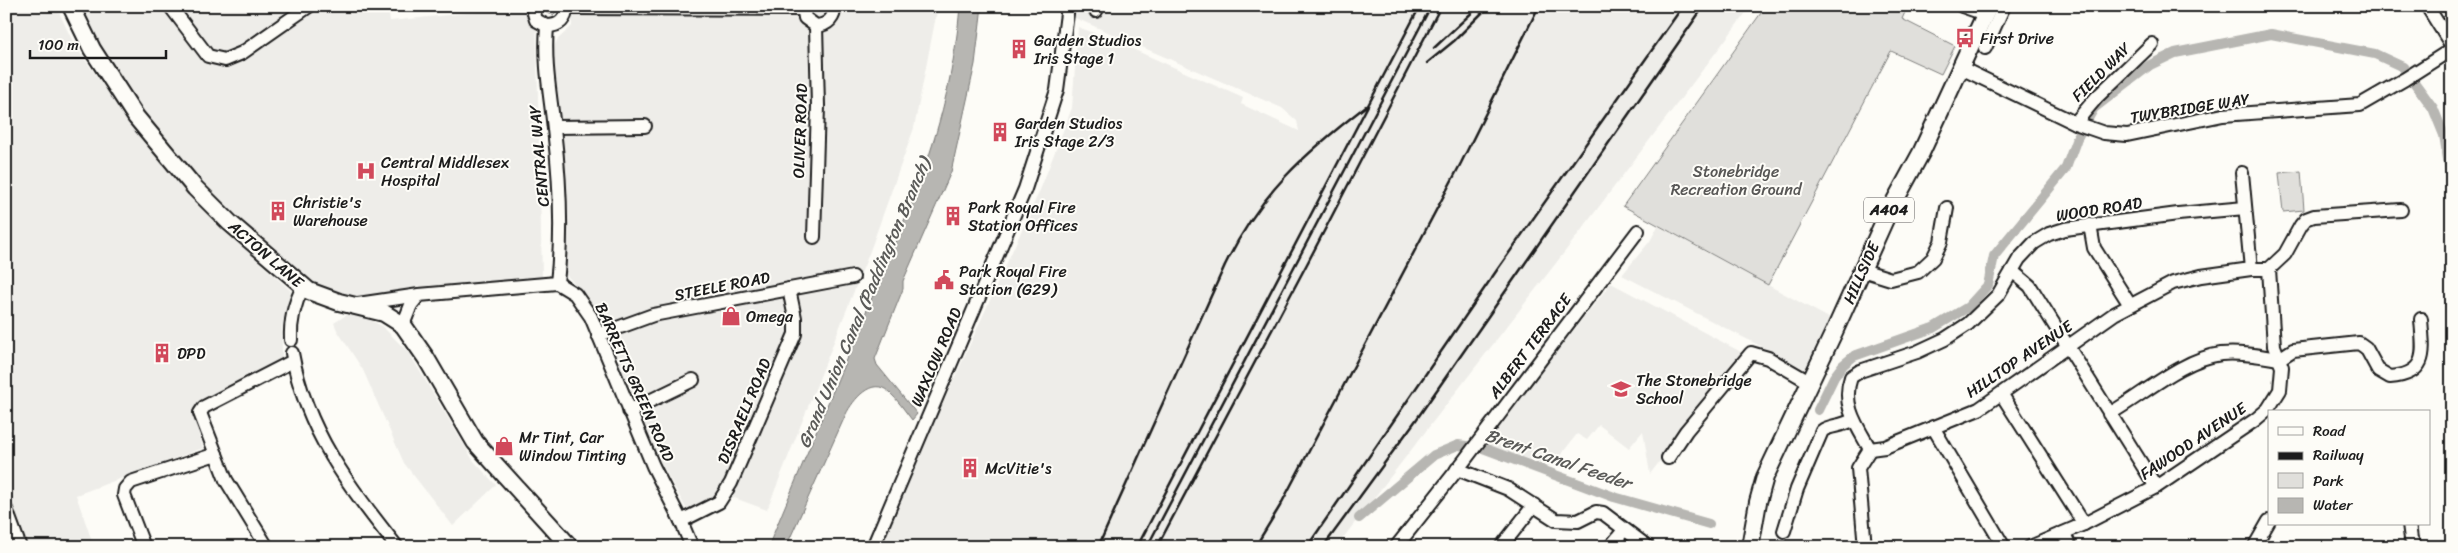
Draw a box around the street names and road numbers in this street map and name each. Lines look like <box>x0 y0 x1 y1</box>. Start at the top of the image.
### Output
street label: FIELD WAY <box>2064 34 2139 109</box>
street label: OLIVER ROAD <box>784 83 816 179</box>
street label: TWYBRIDGE WAY <box>2128 84 2252 132</box>
street label: CENTRAL WAY <box>520 103 558 208</box>
street label: WOOD ROAD <box>2054 188 2145 230</box>
road number: A404 <box>1864 198 1914 222</box>
street label: ACTON LANE <box>221 212 311 296</box>
street label: HILLSIDE <box>1834 236 1888 309</box>
street label: STEELE ROAD <box>672 262 773 309</box>
street label: ALBERT TERRACE <box>1480 286 1580 406</box>
street label: BARRETTS GREEN ROAD <box>587 298 683 467</box>
street label: WAXLOW ROAD <box>902 302 970 411</box>
street label: HILLTOP AVENUE <box>1959 312 2080 406</box>
street label: DISRAELI ROAD <box>709 353 780 469</box>
street label: FAWOOD AVENUE <box>2133 394 2253 488</box>

